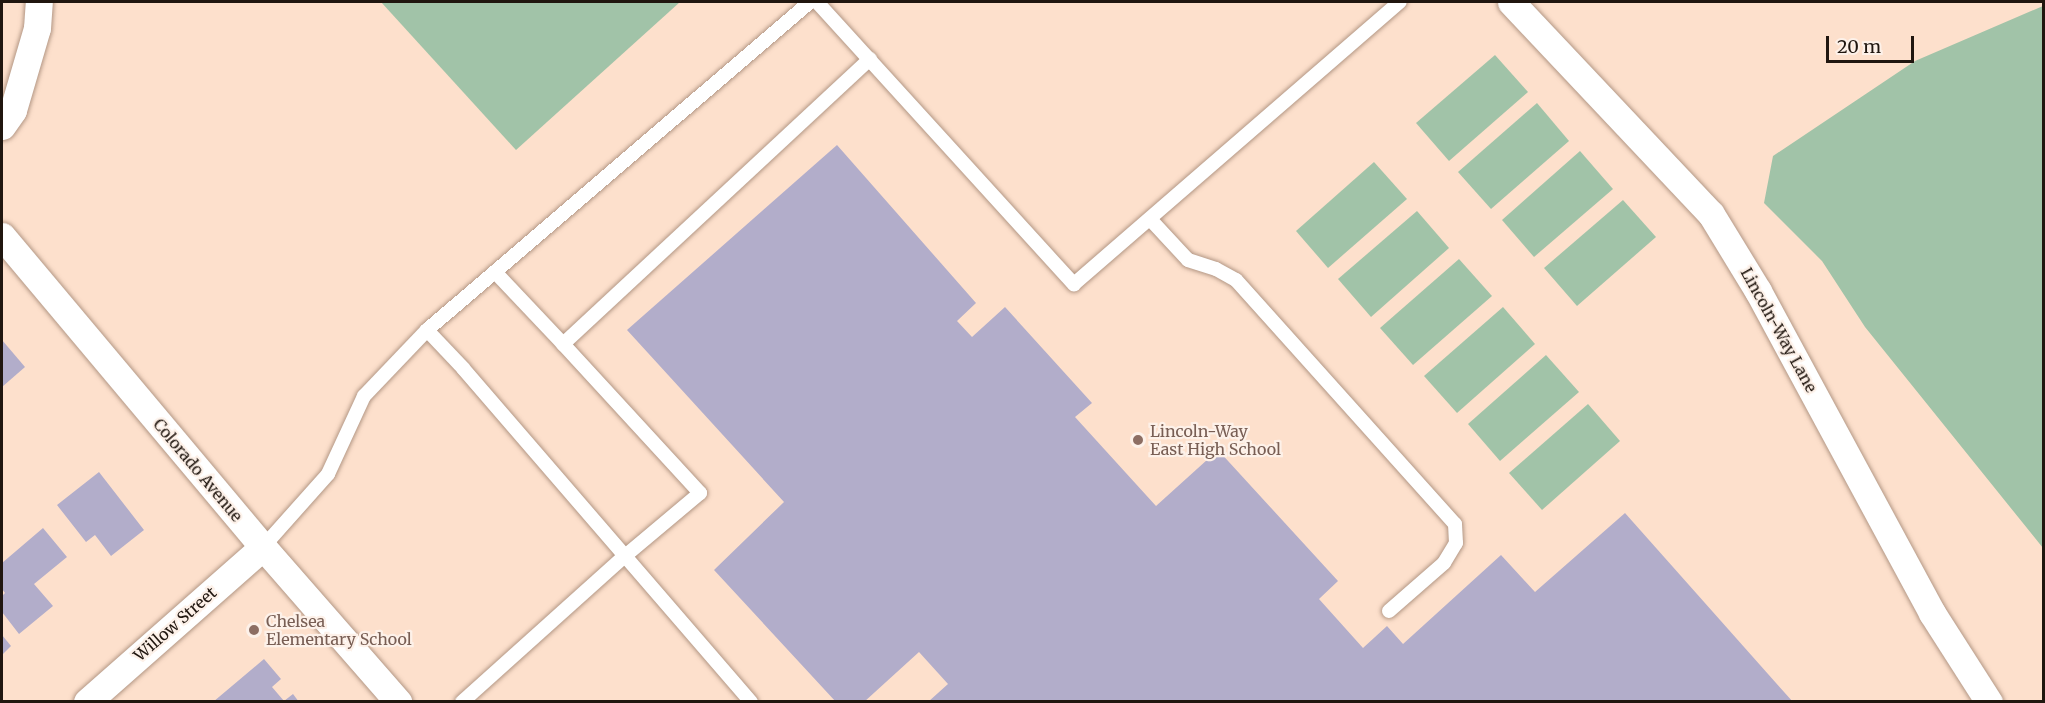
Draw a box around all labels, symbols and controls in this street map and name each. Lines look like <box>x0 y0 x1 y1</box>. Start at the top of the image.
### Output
scale bar <box>1829 24 1918 62</box>
text: 20 m <box>1837 35 1881 58</box>
street label: Lincoln-Way Lane <box>1737 264 1821 396</box>
street label: Colorado Avenue <box>149 415 247 525</box>
place label: Lincoln-Way East High School <box>1150 421 1281 459</box>
marker: Lincoln-Way East High School <box>1131 433 1145 447</box>
street label: Willow Street <box>130 583 220 665</box>
place label: Chelsea Elementary School <box>266 611 412 649</box>
marker: Chelsea Elementary School <box>247 623 261 637</box>

